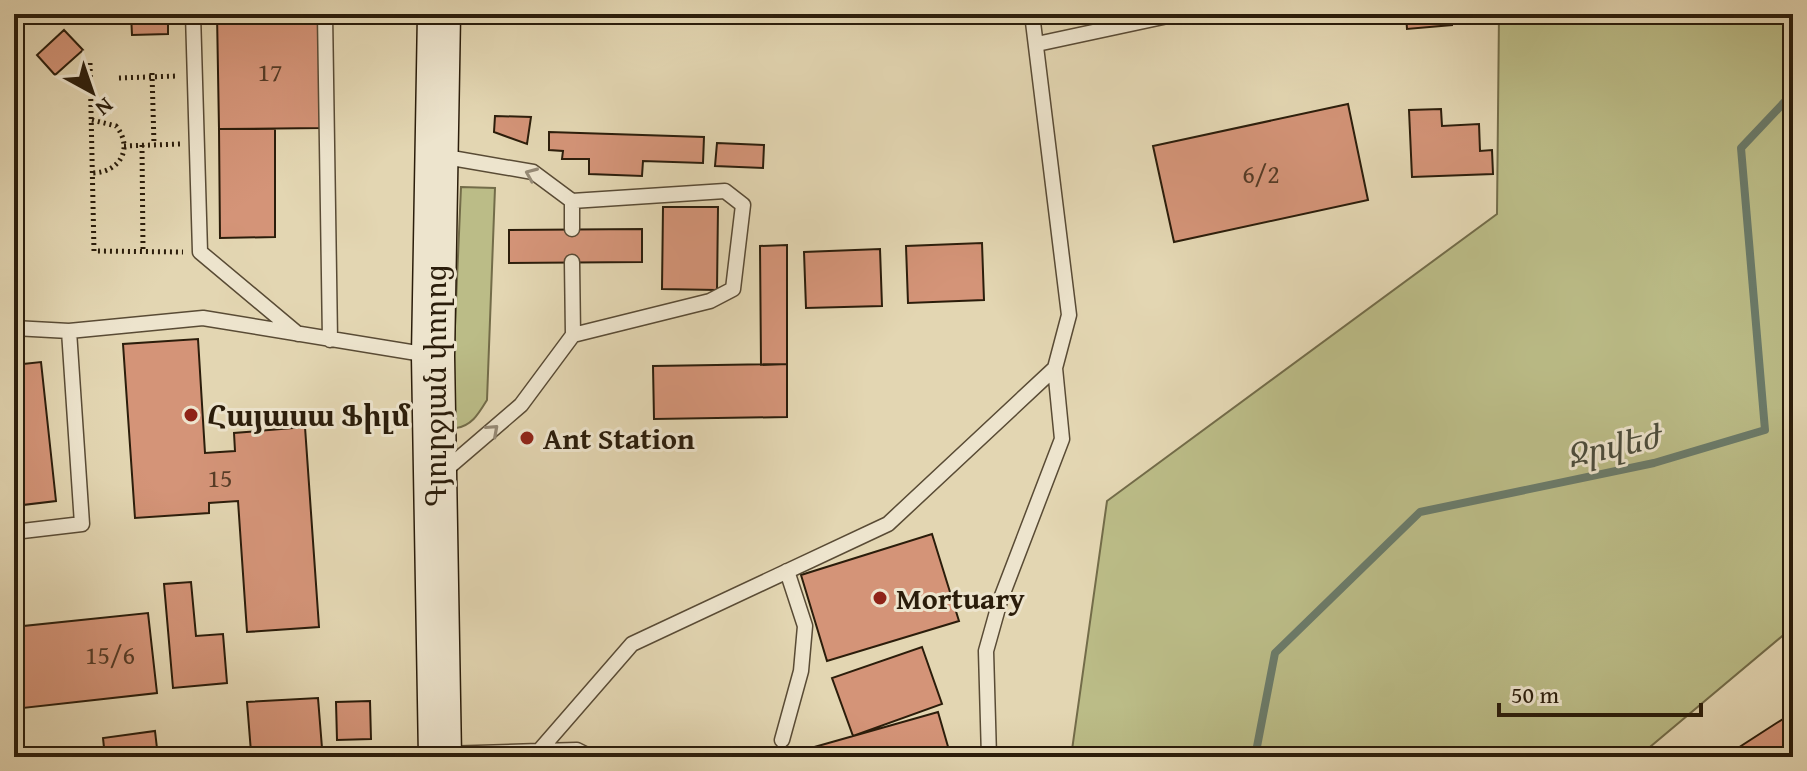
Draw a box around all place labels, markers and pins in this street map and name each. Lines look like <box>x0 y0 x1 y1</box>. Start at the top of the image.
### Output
place label: Հայասա Ֆիլմ <box>207 393 411 437</box>
marker: Հայասա Ֆիլմ <box>182 406 200 424</box>
place label: Ant Station <box>543 416 695 460</box>
marker: Ant Station <box>518 429 536 447</box>
place label: Mortuary <box>896 576 1025 620</box>
marker: Mortuary <box>871 589 889 607</box>

